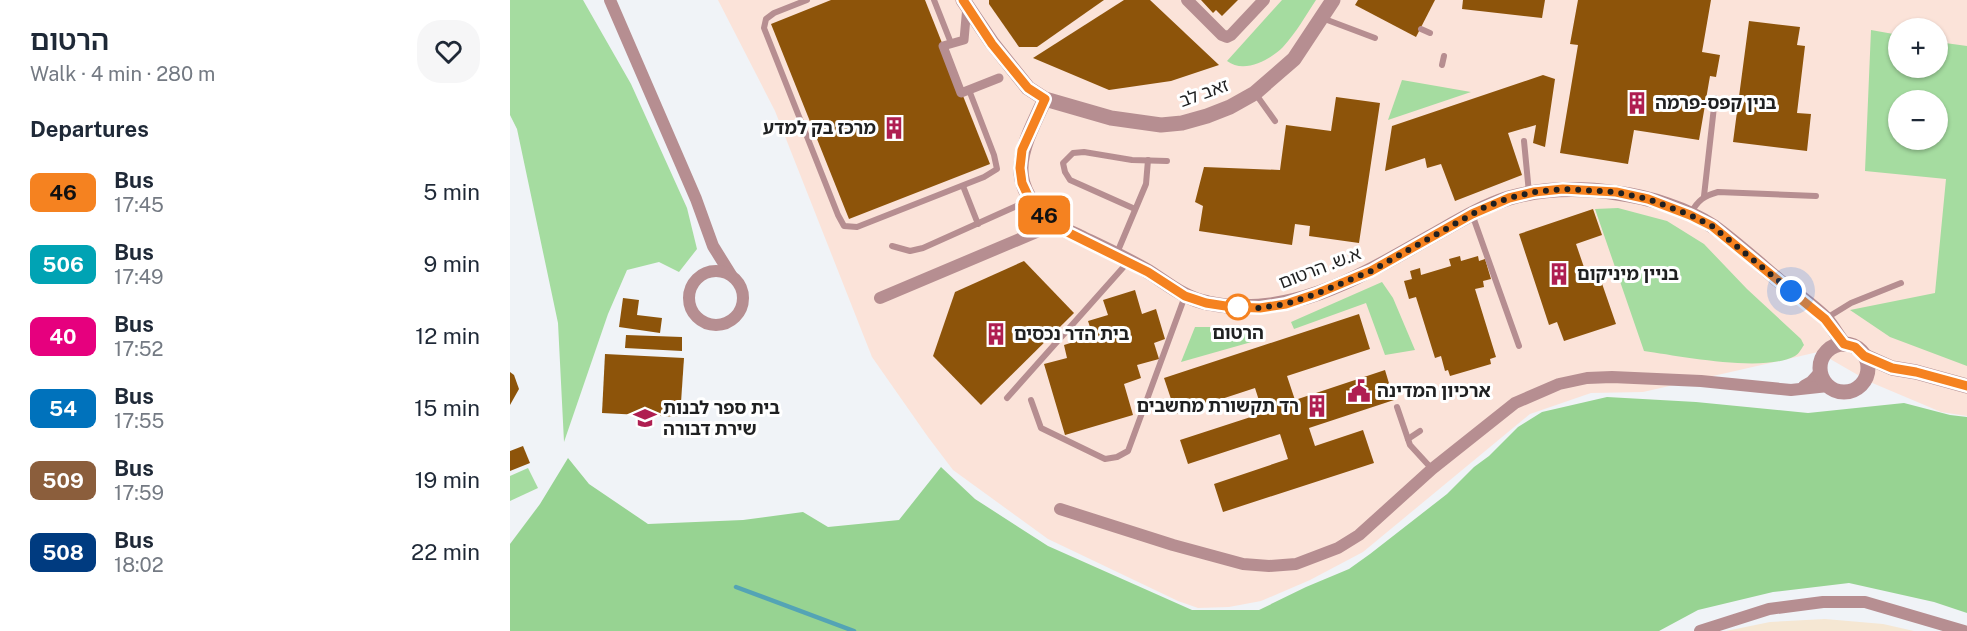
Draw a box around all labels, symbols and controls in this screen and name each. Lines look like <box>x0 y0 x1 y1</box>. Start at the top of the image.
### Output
map controls <box>1888 18 1948 150</box>
button: + <box>1888 18 1948 78</box>
button: heart <box>417 20 480 83</box>
text: הרטום <box>30 23 109 56</box>
text: Walk · 4 min · 280 m <box>30 62 215 86</box>
street label: זאב לב <box>1176 74 1231 111</box>
building icon: בנין קפס-פרמה <box>1624 90 1650 116</box>
button: − <box>1888 90 1948 150</box>
place label: בנין קפס-פרמה <box>1655 92 1777 113</box>
building icon: מרכז בק למדע <box>881 115 907 141</box>
text: Departures <box>30 116 149 142</box>
place label: מרכז בק למדע <box>763 117 876 138</box>
text: Bus <box>114 167 154 193</box>
text: 5 min <box>423 179 480 205</box>
text: 46 <box>49 180 77 205</box>
text: 17:45 <box>114 193 164 217</box>
line badge: 46 <box>1017 196 1071 234</box>
text: 46 <box>1030 203 1058 228</box>
text: Bus <box>114 239 154 265</box>
street label: א.ש. הרטום <box>1276 242 1364 293</box>
text: 9 min <box>424 251 480 277</box>
text: 506 <box>42 252 84 277</box>
building icon: בניין מיניקום <box>1546 261 1572 287</box>
place label: בניין מיניקום <box>1577 263 1679 284</box>
text: 17:49 <box>114 265 164 289</box>
your location <box>1776 276 1806 306</box>
marker: הרטום <box>1225 294 1251 320</box>
text: Bus <box>114 311 154 337</box>
building icon: בית הדר נכסים <box>983 321 1009 347</box>
place label: הרטום <box>1212 322 1264 343</box>
text: 12 min <box>415 323 480 349</box>
place label: בית הדר נכסים <box>1014 323 1130 344</box>
text: 40 <box>49 324 77 349</box>
text: 17:52 <box>114 337 163 361</box>
public building icon: ארכיון המדינה <box>1346 378 1372 404</box>
place label: ארכיון המדינה <box>1377 380 1491 401</box>
text: Bus <box>114 383 154 409</box>
building icon: רד תקשורת מחשבים <box>1304 393 1330 419</box>
text: 15 min <box>414 395 480 421</box>
place label: רד תקשורת מחשבים <box>1136 395 1299 416</box>
text: 54 <box>49 396 77 421</box>
place label: בית ספר לבנות שירת דבורה <box>663 397 780 439</box>
school or university icon: בית ספר לבנות שירת דבורה <box>632 405 658 431</box>
text: 17:55 <box>114 409 164 433</box>
text: Bus <box>114 455 154 481</box>
text: 19 min <box>415 467 480 493</box>
text: 509 <box>42 468 84 493</box>
text: 17:59 <box>114 481 164 505</box>
text: Bus <box>114 527 154 553</box>
text: 22 min <box>411 539 480 565</box>
text: 508 <box>42 540 84 565</box>
text: 18:02 <box>114 553 164 577</box>

